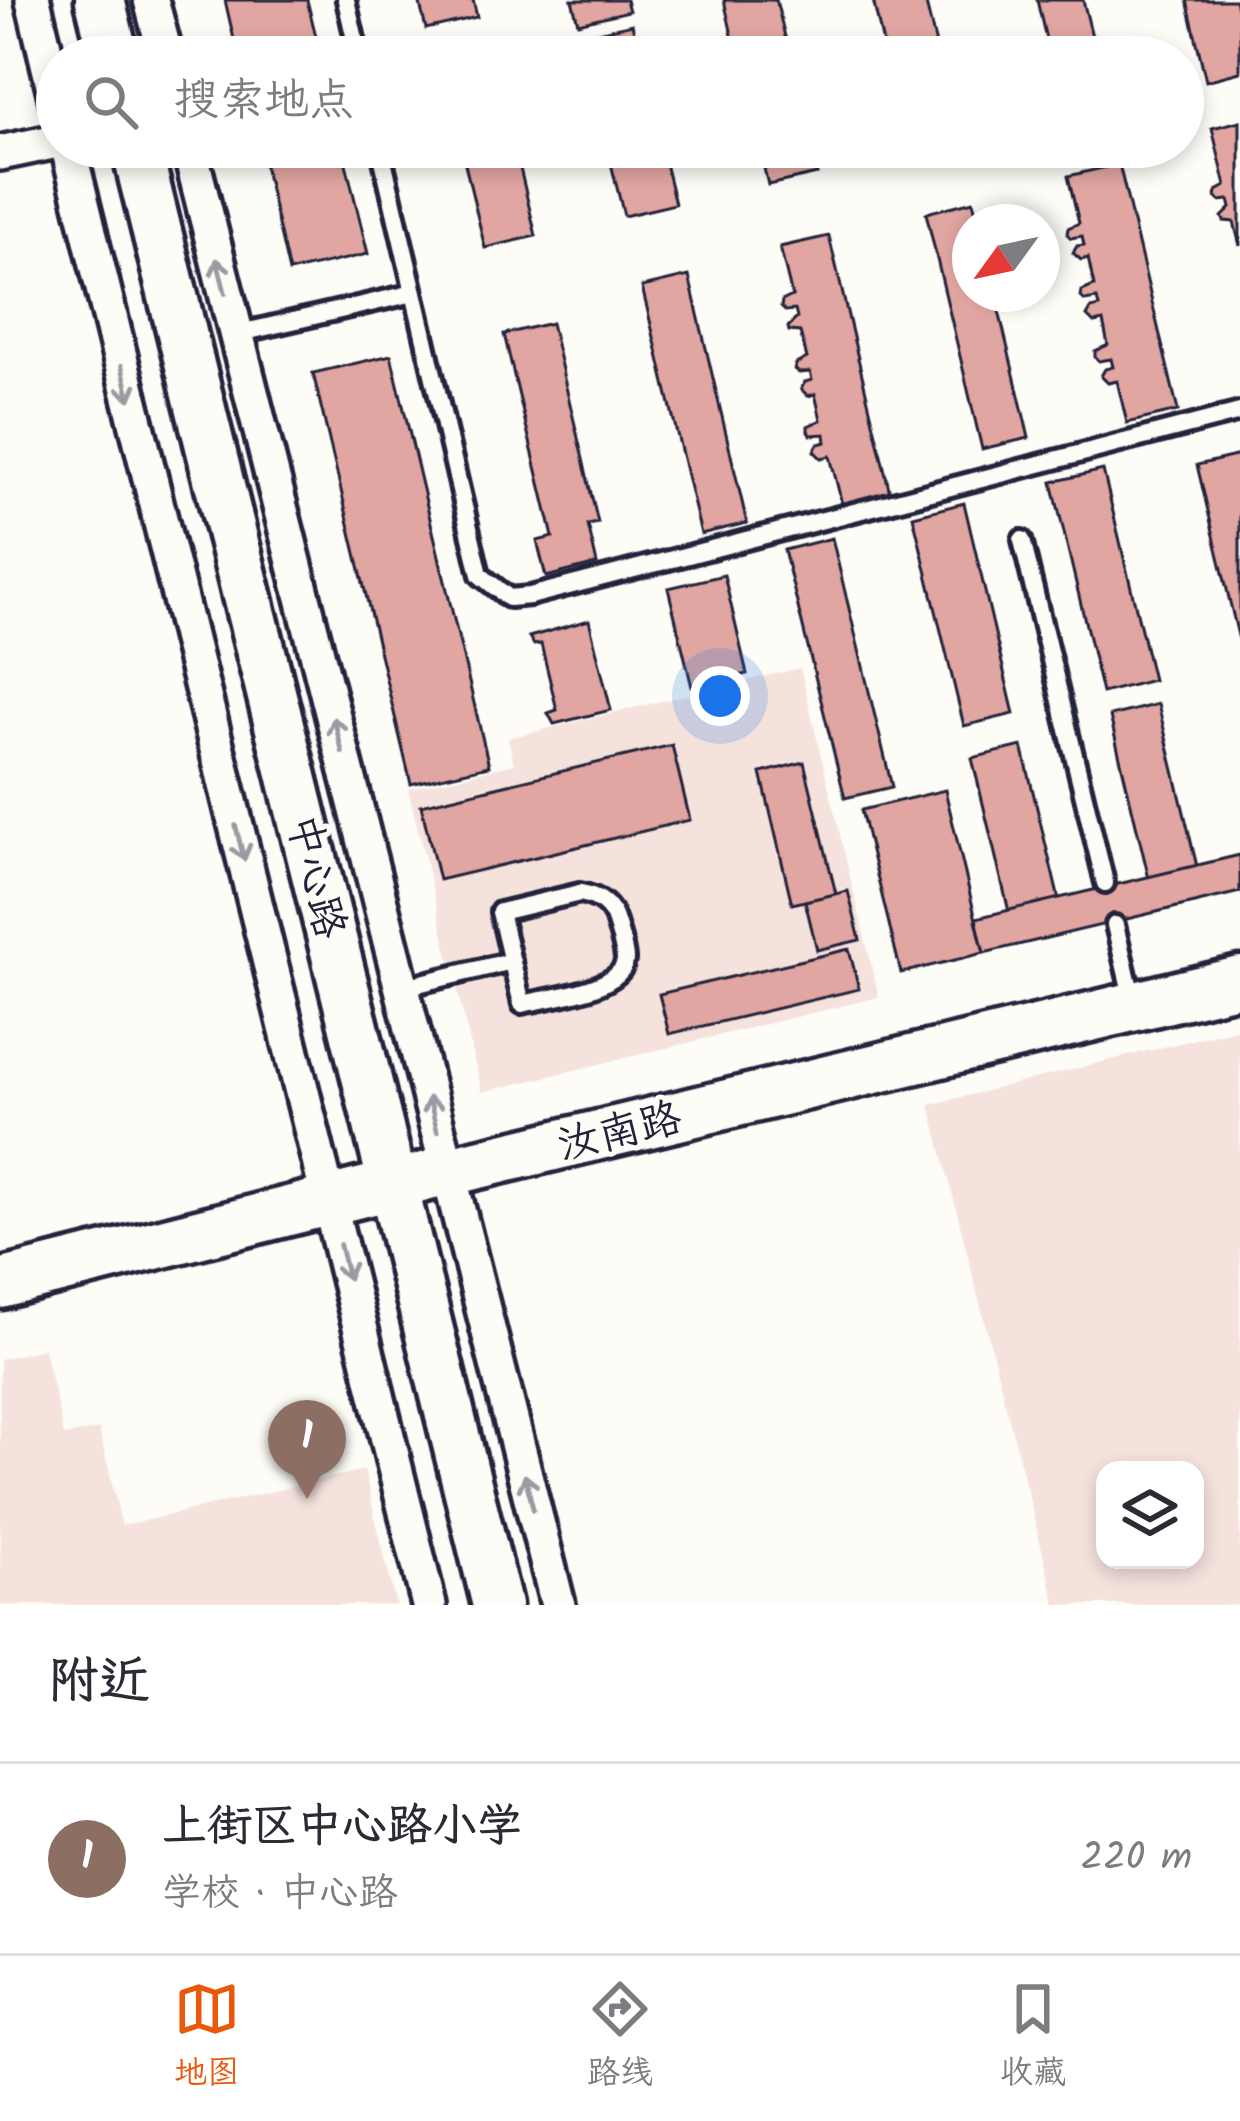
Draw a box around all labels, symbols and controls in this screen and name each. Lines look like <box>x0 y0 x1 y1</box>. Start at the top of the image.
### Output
search box <box>36 36 1204 168</box>
text: 搜索地点 <box>174 66 354 138</box>
icon: search <box>78 69 144 135</box>
north arrow <box>952 204 1060 312</box>
one-way arrow <box>209 258 231 296</box>
one-way arrow <box>116 363 138 401</box>
your location <box>690 666 750 726</box>
one-way arrow <box>325 717 347 755</box>
street label: 中心路 <box>267 808 362 946</box>
one-way arrow <box>230 823 252 861</box>
street label: 汝南路 <box>551 1086 689 1181</box>
one-way arrow <box>421 1095 443 1133</box>
one-way arrow <box>334 1243 356 1281</box>
pin: 1 <box>268 1400 346 1499</box>
map controls <box>1096 1461 1204 1569</box>
button: layers <box>1096 1461 1204 1569</box>
one-way arrow <box>517 1473 539 1511</box>
text: 附近 <box>48 1643 150 1724</box>
text: 上街区中心路小学 <box>162 1792 522 1864</box>
text: 1 <box>81 1828 93 1890</box>
text: 220 m <box>1080 1828 1192 1890</box>
text: 学校 · 中心路 <box>162 1864 398 1926</box>
tab: 地图 <box>174 1976 240 2101</box>
tab: 路线 <box>587 1976 653 2101</box>
tab: 收藏 <box>1000 1976 1066 2101</box>

